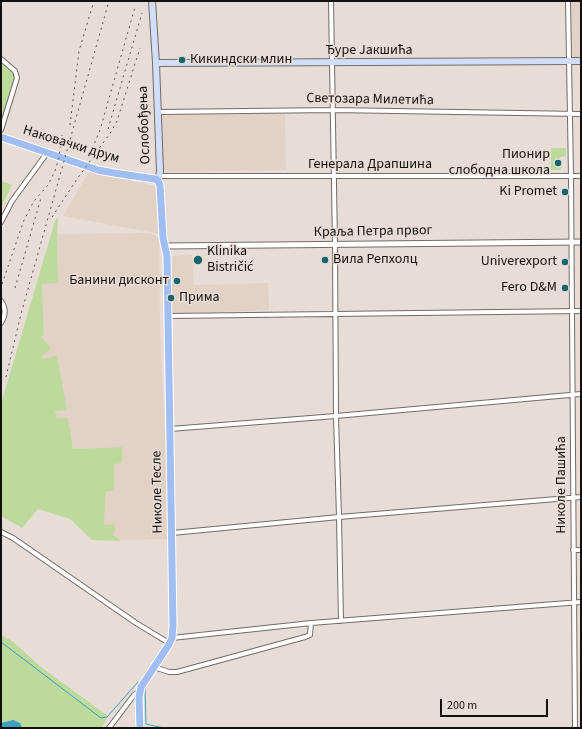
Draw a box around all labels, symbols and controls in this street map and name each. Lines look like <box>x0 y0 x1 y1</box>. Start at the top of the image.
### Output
street label: Ђуре Јакшића <box>325 43 413 59</box>
place label: Кикиндски млин <box>190 52 292 68</box>
marker: Кикиндски млин <box>177 55 187 65</box>
street label: Ослобођења <box>135 85 155 165</box>
street label: Светозара Милетића <box>306 90 434 110</box>
street label: Наковачки друм <box>21 122 121 168</box>
place label: Пионир слободна школа <box>449 147 550 180</box>
street label: Генерала Драпшина <box>308 157 432 173</box>
marker: Пионир слободна школа <box>553 158 563 168</box>
place label: Ki Promet <box>499 184 557 200</box>
marker: Ki Promet <box>560 187 570 197</box>
street label: Краља Петра првог <box>314 223 432 241</box>
place label: Klinika Bistričić <box>207 244 254 276</box>
place label: Вила Репхолц <box>333 252 418 268</box>
marker: Klinika Bistričić <box>192 254 204 266</box>
place label: Univerexport <box>481 254 557 270</box>
marker: Вила Репхолц <box>320 255 330 265</box>
marker: Univerexport <box>560 257 570 267</box>
place label: Банини дисконт <box>69 273 169 289</box>
marker: Банини дисконт <box>172 276 182 286</box>
place label: Fero D&M <box>501 280 557 296</box>
marker: Fero D&M <box>560 283 570 293</box>
place label: Прима <box>179 290 220 306</box>
marker: Прима <box>166 293 176 303</box>
street label: Николе Пашића <box>554 436 570 534</box>
street label: Николе Тесле <box>149 450 167 534</box>
scale bar <box>442 691 550 717</box>
text: 200 m <box>447 697 477 714</box>

